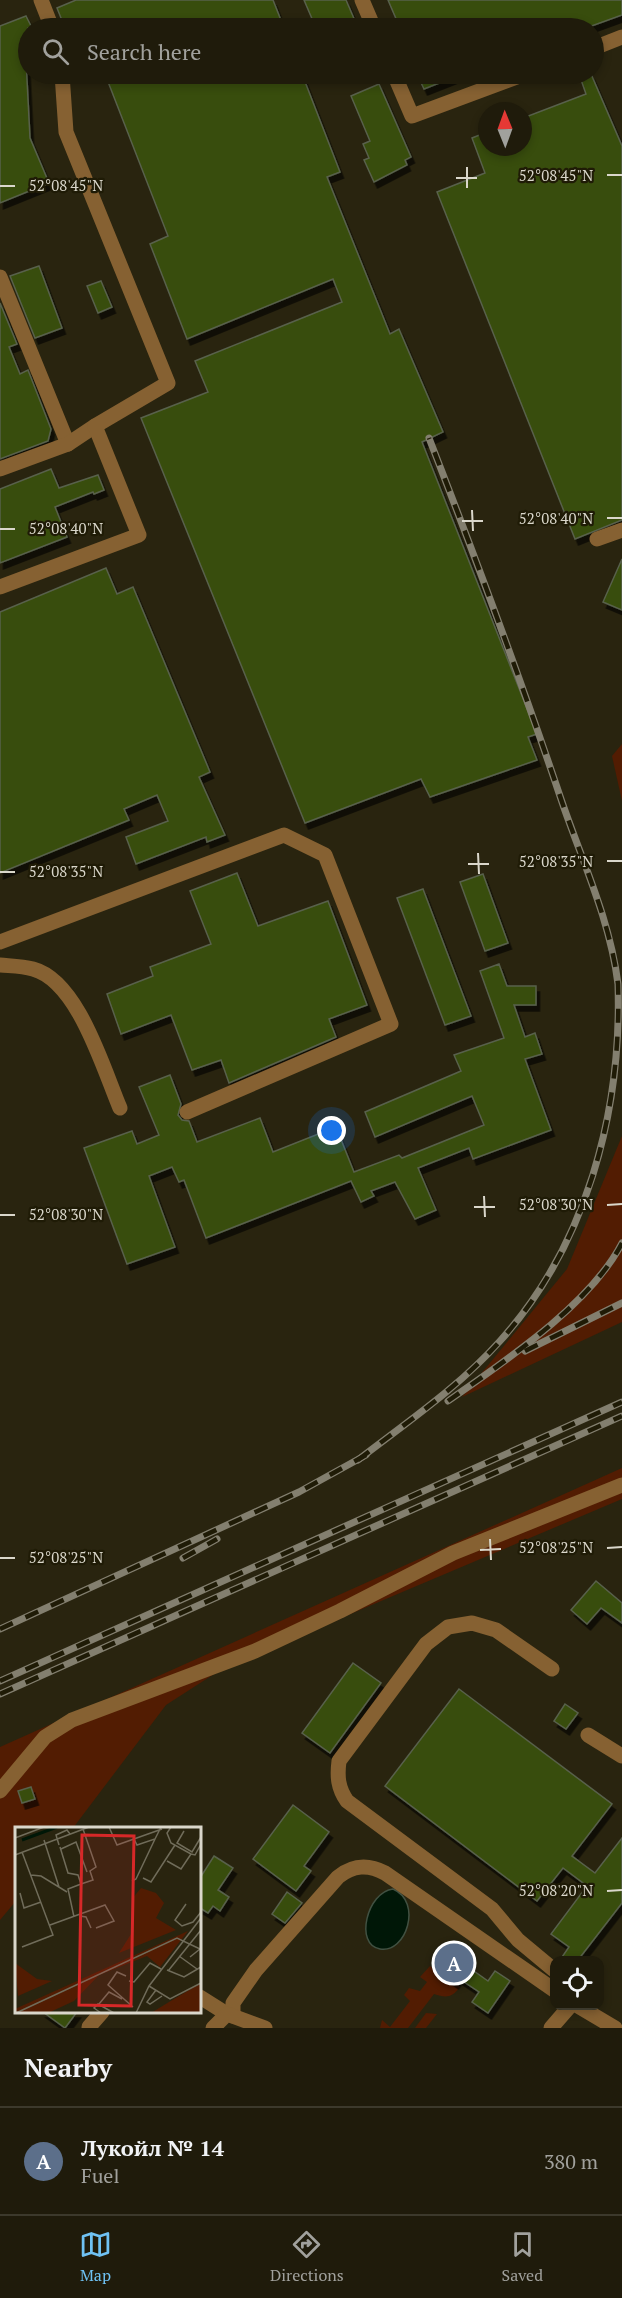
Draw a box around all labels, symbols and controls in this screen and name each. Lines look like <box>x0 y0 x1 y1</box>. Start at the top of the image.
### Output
search box <box>18 18 604 84</box>
icon: search <box>39 35 72 68</box>
text: Search here <box>87 37 201 66</box>
north arrow <box>478 102 532 156</box>
text: 52°08'45"N <box>519 165 593 185</box>
text: 52°08'45"N <box>29 175 103 195</box>
text: 52°08'40"N <box>519 508 593 528</box>
text: 52°08'40"N <box>29 518 103 538</box>
text: 52°08'35"N <box>519 851 593 871</box>
text: 52°08'35"N <box>29 861 103 881</box>
your location <box>317 1116 346 1145</box>
text: 52°08'30"N <box>519 1194 593 1214</box>
text: 52°08'30"N <box>29 1204 103 1224</box>
text: 52°08'25"N <box>519 1537 593 1557</box>
text: 52°08'25"N <box>29 1547 103 1567</box>
inset map <box>15 1827 201 2013</box>
text: 52°08'20"N <box>519 1880 593 1900</box>
pin: A <box>434 1940 474 1986</box>
map controls <box>550 1956 604 2010</box>
button: locate <box>550 1956 604 2010</box>
text: Nearby <box>24 2050 112 2084</box>
text: Лукойл № 14 <box>81 2133 224 2162</box>
text: A <box>36 2148 51 2175</box>
text: 380 m <box>544 2148 598 2175</box>
text: Fuel <box>81 2162 119 2189</box>
tab: Map <box>79 2228 112 2286</box>
tab: Directions <box>270 2228 344 2286</box>
tab: Saved <box>502 2228 543 2286</box>

